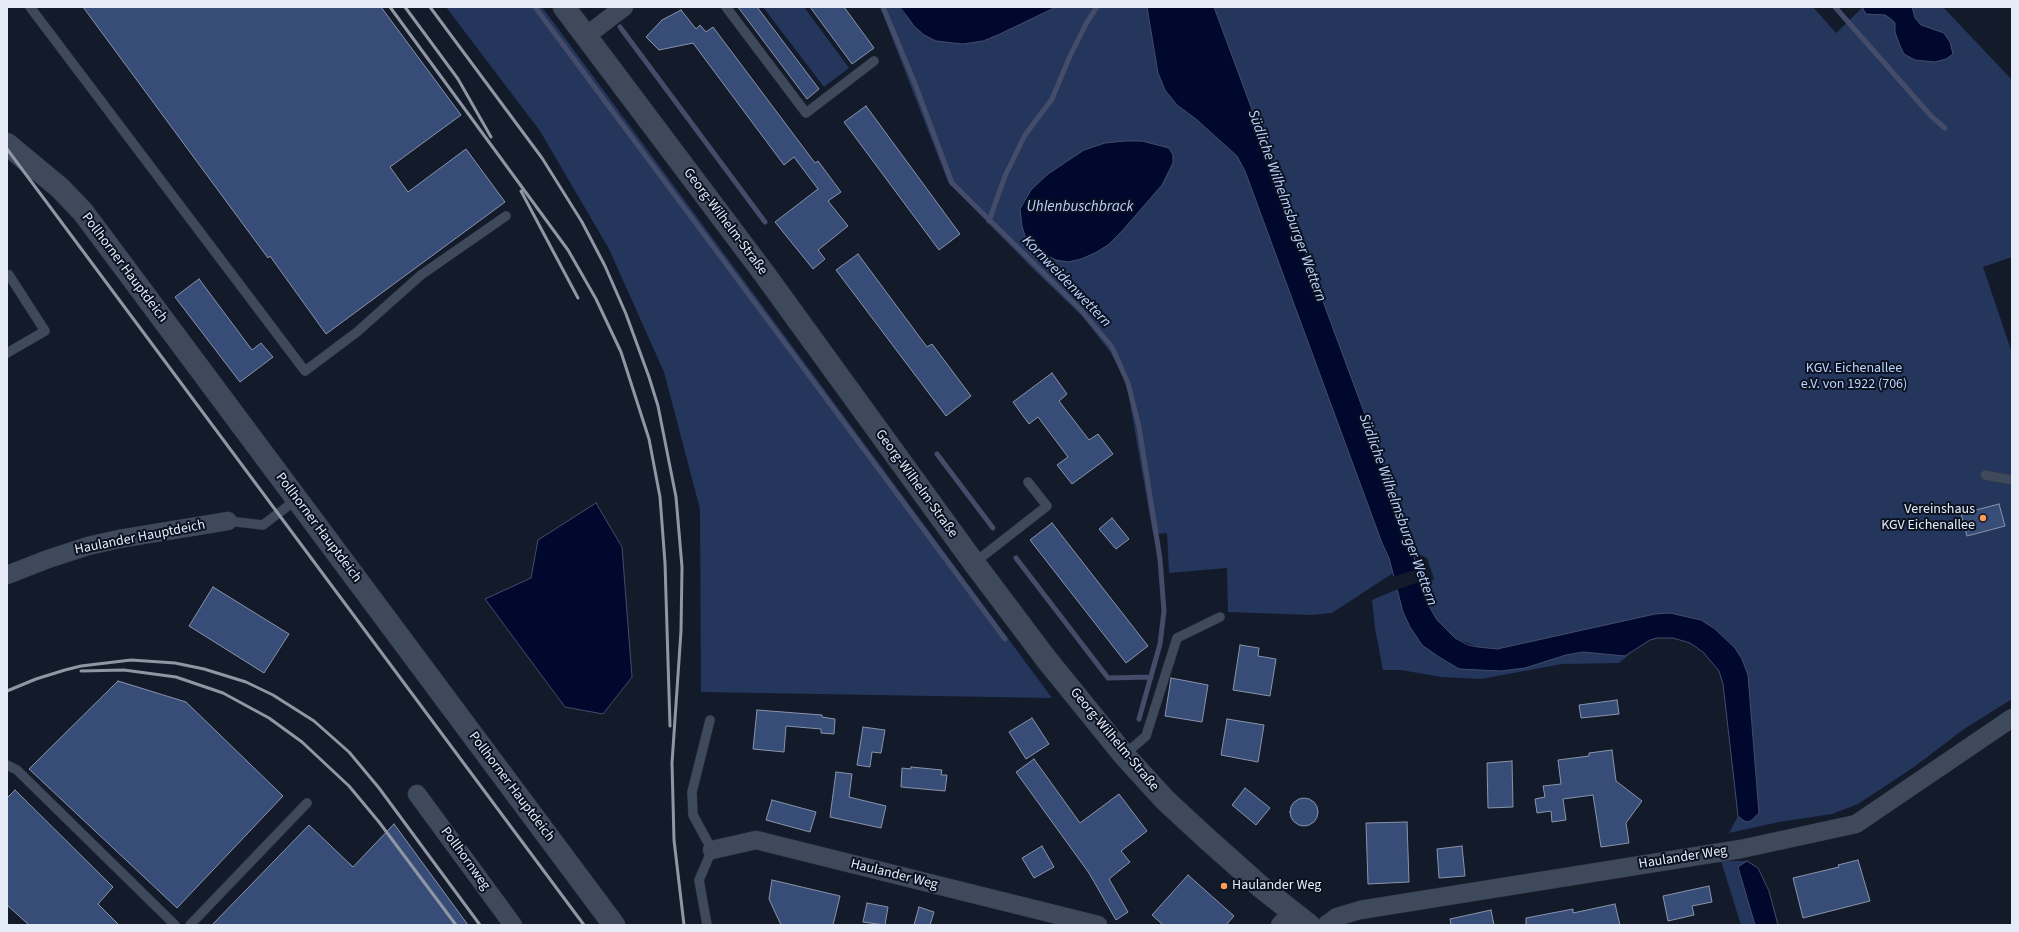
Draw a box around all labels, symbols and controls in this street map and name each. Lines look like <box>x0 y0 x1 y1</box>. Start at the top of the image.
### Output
water label: Südliche Wilhelmsburger Wettern <box>1243 108 1329 304</box>
street label: Georg-Wilhelm-Straße <box>679 165 771 279</box>
water label: Uhlenbuschbrack <box>1027 199 1133 217</box>
street label: Pollhorner Hauptdeich <box>77 210 171 326</box>
water label: Kornweidenwettern <box>1018 232 1114 332</box>
park label: KGV. Eichenallee e.V. von 1922 (706) <box>1801 361 1907 394</box>
water label: Südliche Wilhelmsburger Wettern <box>1354 412 1440 608</box>
street label: Georg-Wilhelm-Straße <box>871 427 961 541</box>
street label: Pollhorner Hauptdeich <box>271 470 365 586</box>
place label: Vereinshaus KGV Eichenallee <box>1881 502 1975 534</box>
marker: Vereinshaus KGV Eichenallee <box>1978 513 1988 523</box>
street label: Haulander Hauptdeich <box>73 517 207 559</box>
street label: Georg-Wilhelm-Straße <box>1066 685 1162 795</box>
street label: Pollhorner Hauptdeich <box>464 729 558 845</box>
street label: Pollhornweg <box>436 824 494 894</box>
street label: Haulander Weg <box>1638 843 1728 873</box>
street label: Haulander Weg <box>849 856 939 894</box>
place label: Haulander Weg <box>1232 878 1321 894</box>
marker: Haulander Weg <box>1219 881 1229 891</box>

